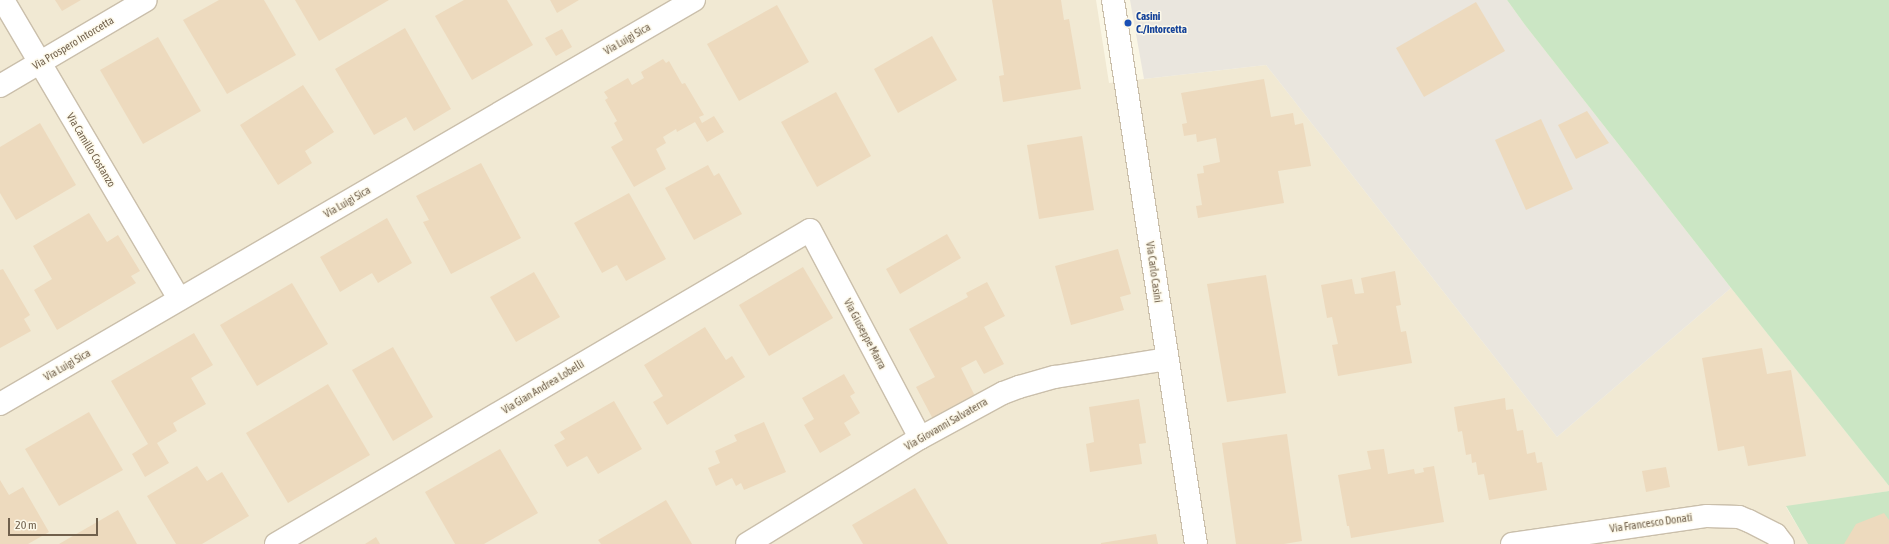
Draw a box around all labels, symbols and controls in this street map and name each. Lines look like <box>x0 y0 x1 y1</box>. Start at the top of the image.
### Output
place label: Casini C./Intorcetta <box>1136 10 1187 36</box>
street label: Via Prospero Intorcetta <box>30 14 116 72</box>
marker: Casini C./Intorcetta <box>1123 18 1133 28</box>
street label: Via Luigi Sica <box>601 20 653 58</box>
street label: Via Camillo Costanzo <box>64 111 118 189</box>
street label: Via Luigi Sica <box>321 183 373 221</box>
street label: Via Carlo Casini <box>1143 241 1165 303</box>
street label: Via Giuseppe Marra <box>841 297 889 371</box>
street label: Via Luigi Sica <box>41 346 93 384</box>
street label: Via Gian Andrea Lobelli <box>499 357 587 417</box>
street label: Via Giovanni Salvaterra <box>902 395 990 453</box>
scale bar <box>10 510 100 536</box>
street label: Via Francesco Donati <box>1609 511 1693 535</box>
text: 20 m <box>15 518 37 532</box>

